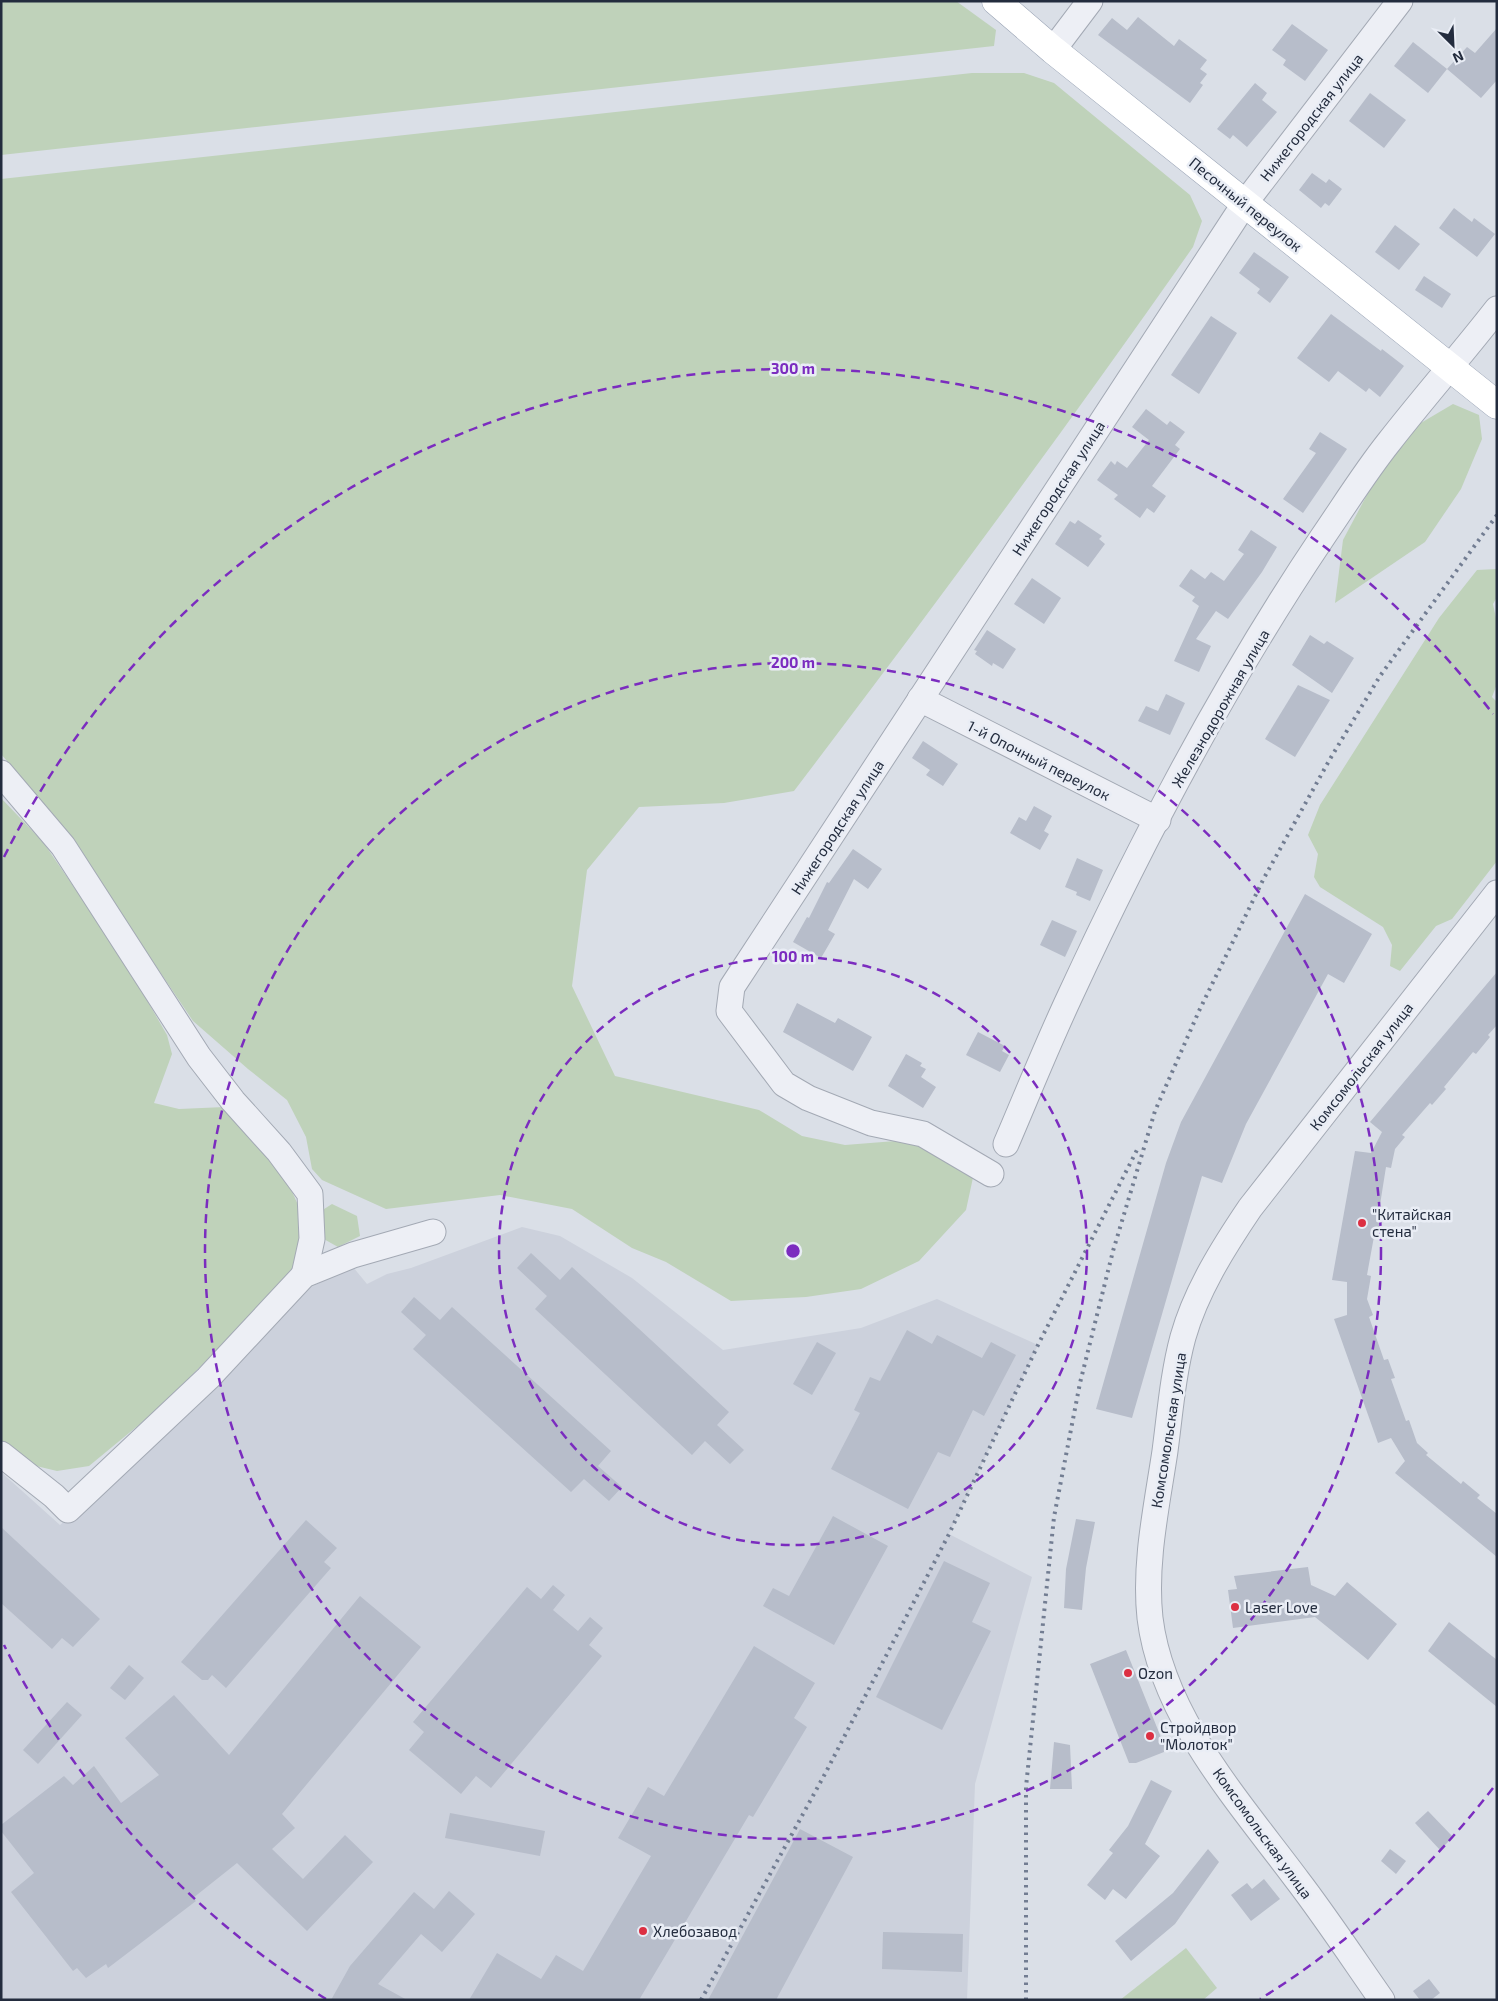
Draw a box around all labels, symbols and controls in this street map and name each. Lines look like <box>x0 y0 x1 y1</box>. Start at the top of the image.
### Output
north arrow <box>1428 20 1478 70</box>
text: N <box>1450 48 1467 67</box>
street label: Нижегородская улица <box>1256 50 1367 185</box>
street label: Песочный переулок <box>1185 153 1306 256</box>
text: 300 m <box>771 359 815 377</box>
street label: Нижегородская улица <box>1008 417 1109 559</box>
street label: Железнодорожная улица <box>1167 626 1274 791</box>
text: 200 m <box>771 653 815 671</box>
street label: 1-й Опочный переулок <box>964 716 1113 805</box>
street label: Нижегородская улица <box>787 756 888 898</box>
text: 100 m <box>772 947 814 965</box>
street label: Комсомольская улица <box>1305 998 1417 1134</box>
place label: "Китайская стена" <box>1372 1205 1451 1240</box>
marker: "Китайская стена" <box>1356 1217 1368 1229</box>
centre of rings <box>784 1242 802 1260</box>
street label: Комсомольская улица <box>1147 1351 1190 1509</box>
place label: Laser Love <box>1245 1598 1318 1616</box>
marker: Laser Love <box>1229 1601 1241 1613</box>
place label: Ozon <box>1138 1664 1173 1682</box>
marker: Ozon <box>1122 1667 1134 1679</box>
place label: Стройдвор "Молоток" <box>1160 1718 1236 1753</box>
marker: Стройдвор "Молоток" <box>1144 1730 1156 1742</box>
street label: Комсомольская улица <box>1209 1764 1317 1903</box>
place label: Хлебозавод <box>653 1922 737 1940</box>
marker: Хлебозавод <box>637 1925 649 1937</box>

